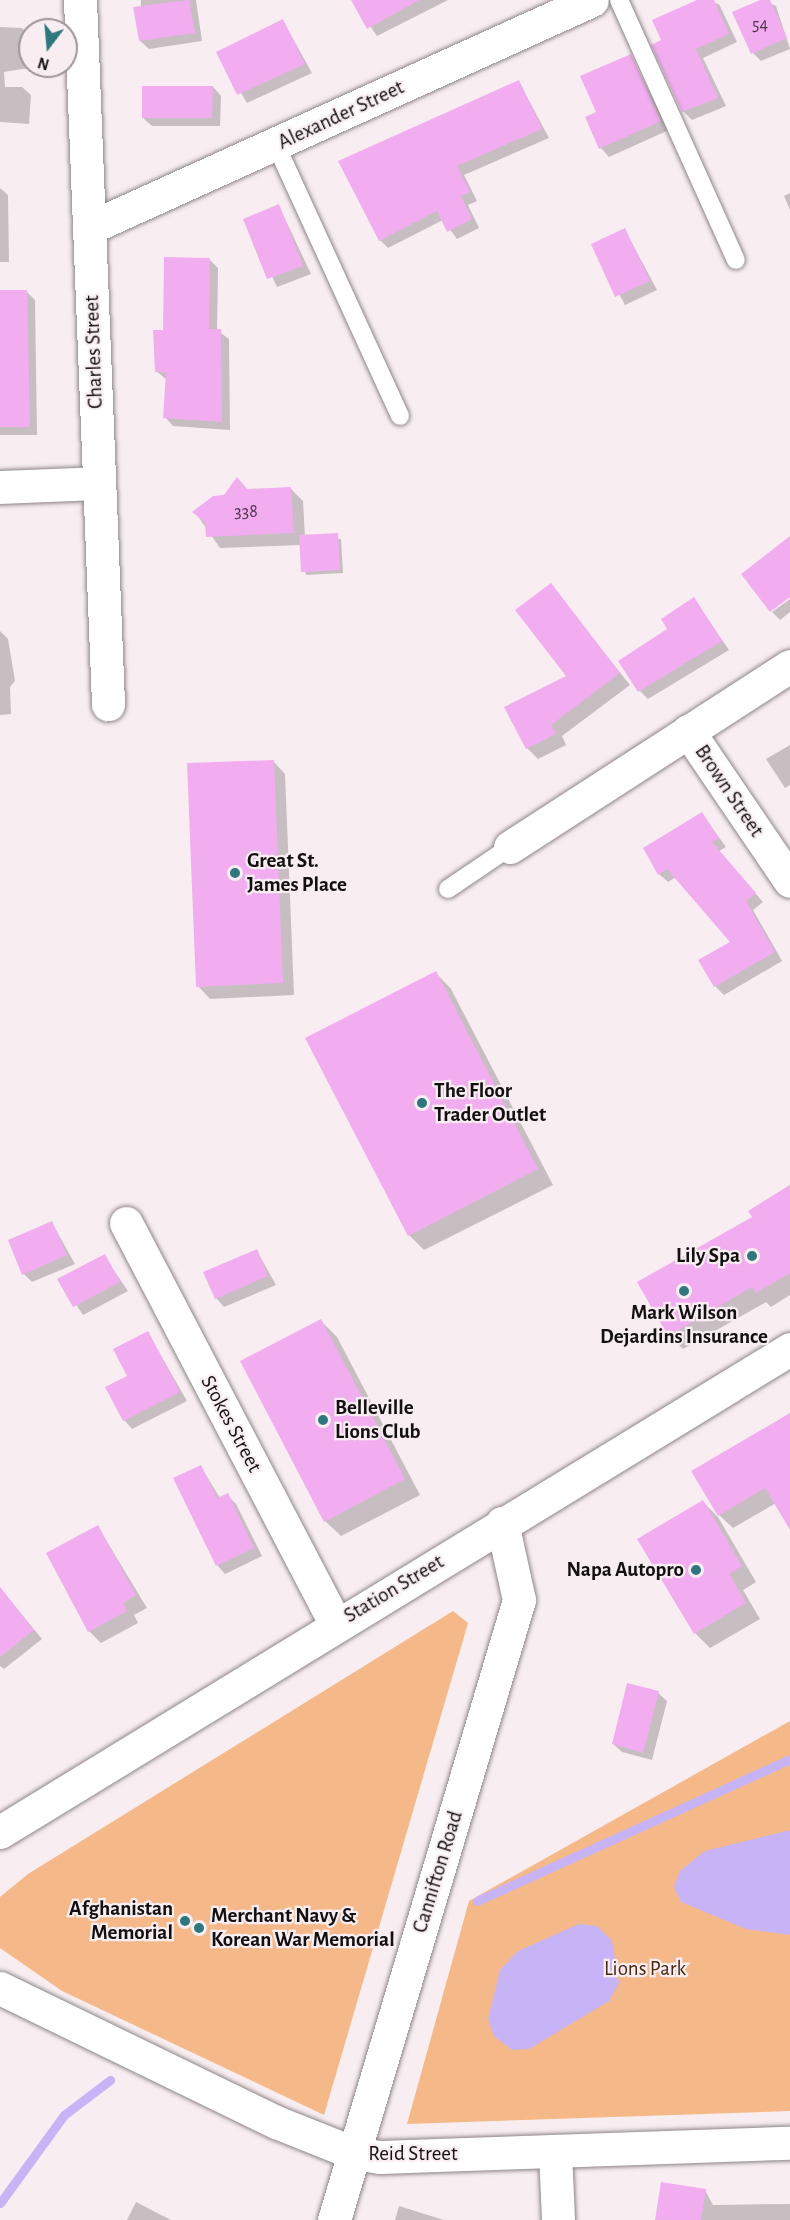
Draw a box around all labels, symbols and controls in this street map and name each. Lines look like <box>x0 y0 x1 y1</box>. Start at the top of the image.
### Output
house number: 54 <box>752 14 768 36</box>
north arrow <box>18 18 78 78</box>
text: N <box>36 54 51 73</box>
street label: Alexander Street <box>274 75 408 155</box>
street label: Charles Street <box>79 295 109 409</box>
house number: 338 <box>234 501 258 523</box>
street label: Brown Street <box>689 740 769 842</box>
place label: Great St. James Place <box>247 848 347 898</box>
marker: Great St. James Place <box>228 866 242 880</box>
place label: The Floor Trader Outlet <box>434 1078 546 1128</box>
marker: The Floor Trader Outlet <box>415 1096 429 1110</box>
place label: Lily Spa <box>676 1243 740 1269</box>
marker: Lily Spa <box>745 1249 759 1263</box>
marker: Mark Wilson Dejardins Insurance <box>677 1284 691 1298</box>
place label: Mark Wilson Dejardins Insurance <box>600 1300 768 1350</box>
street label: Stokes Street <box>195 1371 267 1477</box>
place label: Belleville Lions Club <box>335 1395 421 1445</box>
marker: Belleville Lions Club <box>316 1413 330 1427</box>
street label: Station Street <box>340 1549 448 1629</box>
place label: Napa Autopro <box>567 1557 684 1583</box>
marker: Napa Autopro <box>689 1563 703 1577</box>
street label: Cannifton Road <box>408 1808 468 1936</box>
place label: Afghanistan Memorial <box>69 1896 173 1946</box>
place label: Merchant Navy & Korean War Memorial <box>211 1903 395 1953</box>
marker: Afghanistan Memorial <box>178 1914 192 1928</box>
marker: Merchant Navy & Korean War Memorial <box>192 1921 206 1935</box>
park label: Lions Park <box>604 1956 686 1982</box>
street label: Reid Street <box>368 2141 458 2167</box>

